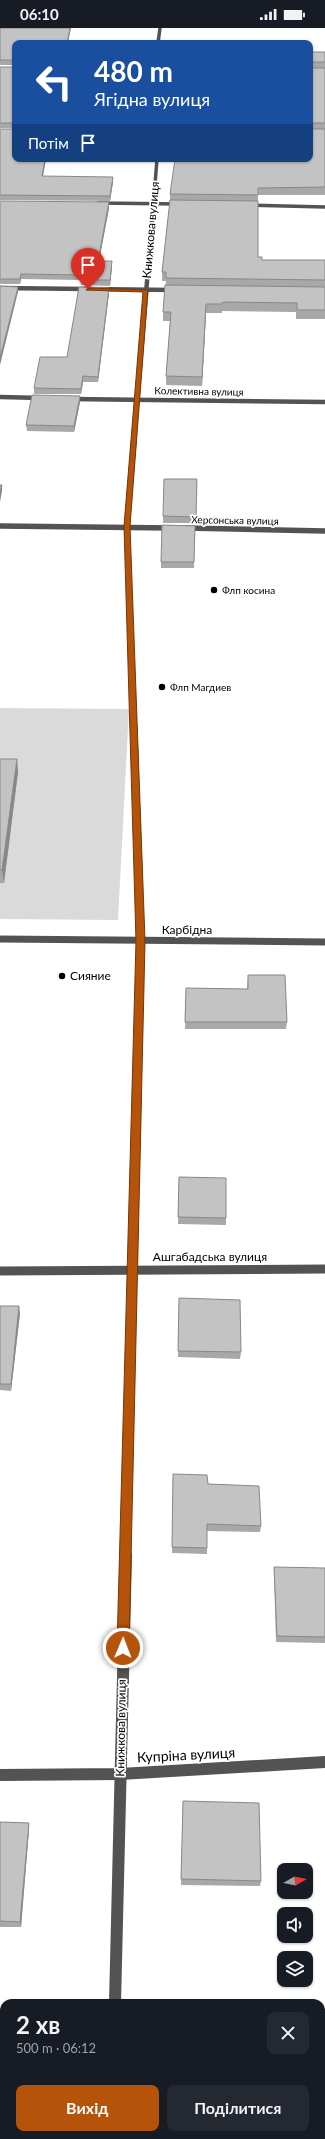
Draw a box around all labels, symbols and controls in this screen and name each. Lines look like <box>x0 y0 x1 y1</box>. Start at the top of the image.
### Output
text: 06:10 <box>20 5 59 23</box>
text: 480 m <box>94 54 173 88</box>
icon: left <box>28 56 80 108</box>
text: Ягідна вулиця <box>94 88 210 110</box>
icon: arrive <box>77 132 99 154</box>
text: Потім <box>28 134 69 152</box>
street label: Книжкова вулиця <box>139 181 162 279</box>
pin <box>71 248 105 289</box>
icon: arrive <box>77 254 99 276</box>
street label: Колективна вулиця <box>154 384 244 398</box>
street label: Херсонська вулиця <box>191 513 279 527</box>
place label: Флп косина <box>222 584 275 596</box>
marker: Флп косина <box>209 585 219 595</box>
place label: Флп Магдиев <box>170 681 231 693</box>
marker: Флп Магдиев <box>157 682 167 692</box>
street label: Карбідна <box>162 922 212 937</box>
place label: Сияние <box>70 968 111 983</box>
marker: Сияние <box>57 971 67 981</box>
street label: Ашгабадська вулиця <box>153 1249 267 1264</box>
position arrow <box>102 1627 144 1669</box>
street label: Книжкова вулиця <box>112 1679 129 1777</box>
street label: Купріна вулиця <box>136 1743 236 1766</box>
north arrow <box>277 1863 313 1899</box>
map controls <box>277 1863 313 1987</box>
button: sound <box>277 1907 313 1943</box>
button: layers <box>277 1951 313 1987</box>
text: 2 хв <box>16 2010 60 2039</box>
button: close <box>267 2012 309 2054</box>
text: 500 m · 06:12 <box>16 2040 96 2056</box>
button: Вихід <box>16 2085 159 2131</box>
button: Поділитися <box>167 2085 309 2131</box>

